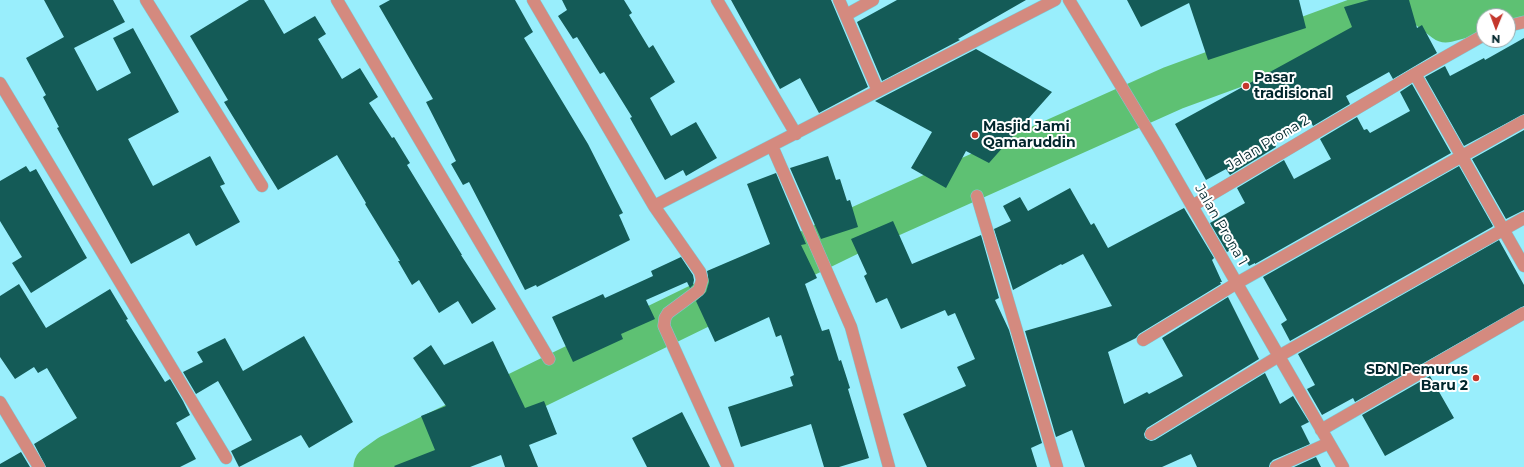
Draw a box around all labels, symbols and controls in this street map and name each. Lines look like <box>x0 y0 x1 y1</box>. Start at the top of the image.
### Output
north arrow <box>1476 8 1516 48</box>
text: N <box>1491 32 1500 46</box>
place label: Pasar tradisional <box>1254 70 1332 102</box>
marker: Pasar tradisional <box>1241 81 1251 91</box>
street label: Jalan Prona 2 <box>1224 112 1312 174</box>
place label: Masjid Jami Qamaruddin <box>983 119 1076 152</box>
marker: Masjid Jami Qamaruddin <box>970 130 980 140</box>
street label: Jalan Prona 1 <box>1191 181 1251 269</box>
place label: SDN Pemurus Baru 2 <box>1366 362 1468 394</box>
marker: SDN Pemurus Baru 2 <box>1471 373 1481 383</box>

